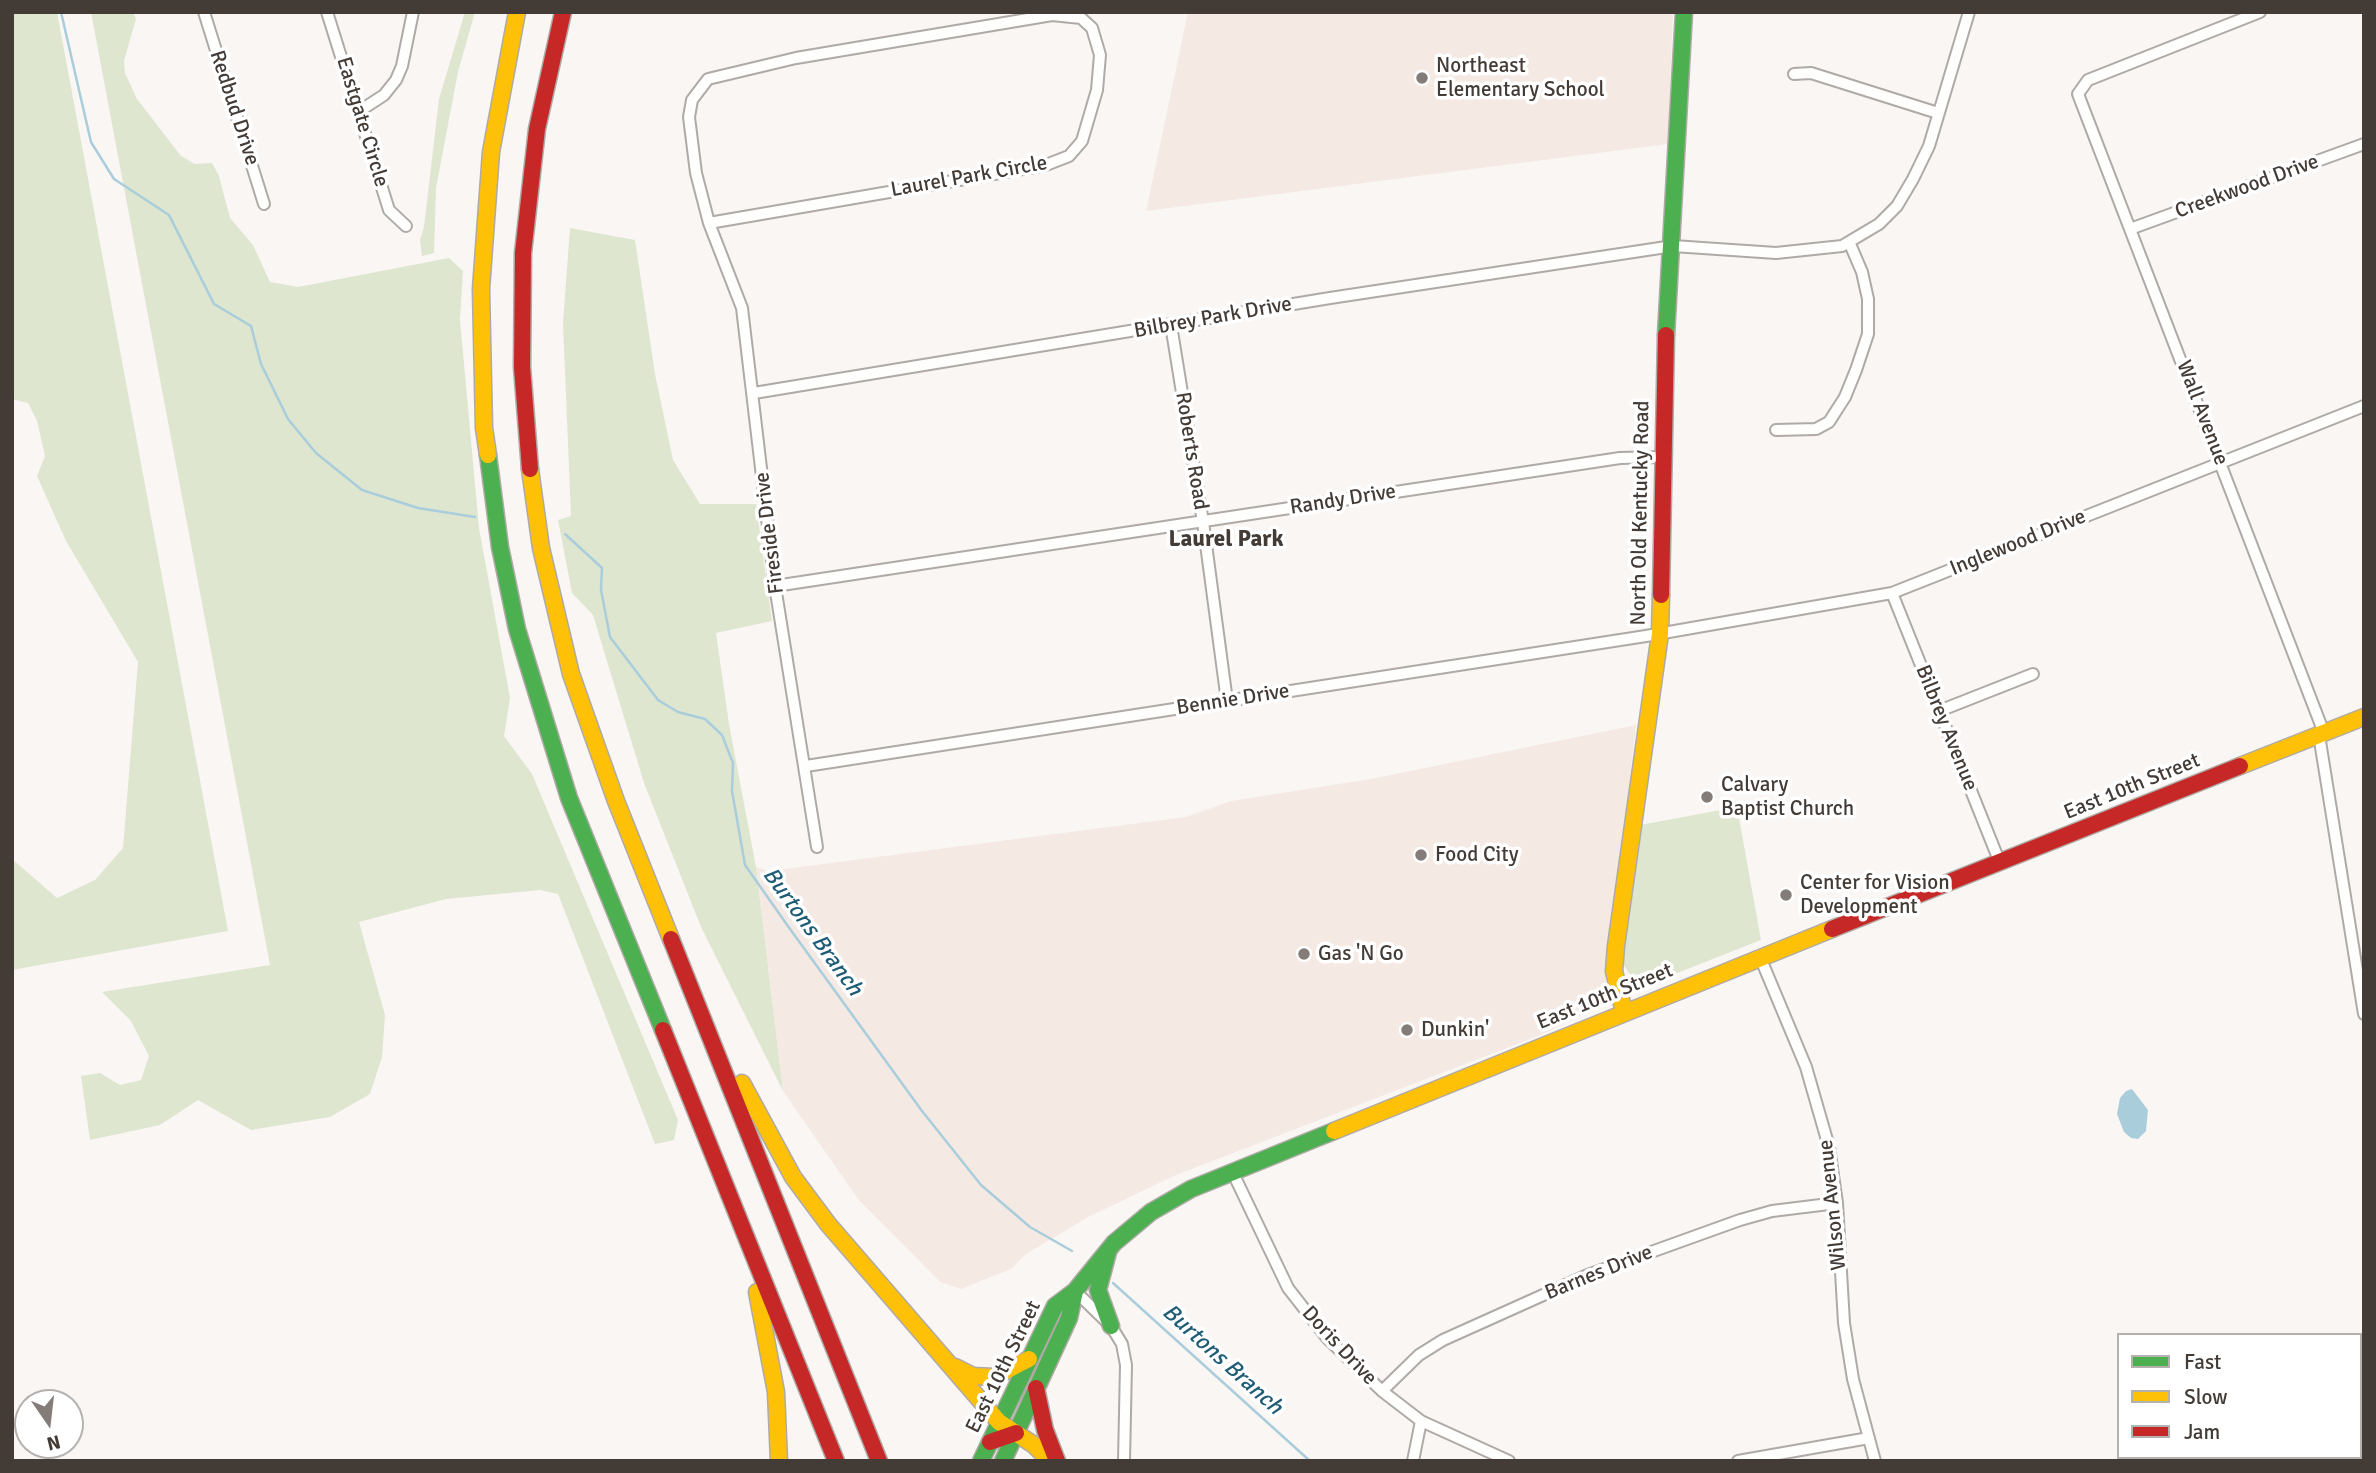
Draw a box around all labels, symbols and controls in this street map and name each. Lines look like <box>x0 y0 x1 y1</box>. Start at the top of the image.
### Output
street label: Redbud Drive <box>204 47 264 169</box>
place label: Northeast Elementary School <box>1436 53 1605 103</box>
street label: Eastgate Circle <box>330 54 394 190</box>
marker: Northeast Elementary School <box>1414 70 1430 86</box>
street label: Creekwood Drive <box>2172 149 2322 225</box>
street label: Laurel Park Circle <box>889 151 1049 203</box>
street label: Bilbrey Park Drive <box>1132 292 1294 344</box>
street label: Wall Avenue <box>2171 357 2233 469</box>
street label: Roberts Road <box>1169 390 1213 512</box>
street label: North Old Kentucky Road <box>1626 400 1656 626</box>
street label: Fireside Drive <box>750 471 790 595</box>
street label: Randy Drive <box>1288 479 1398 521</box>
street label: Inglewood Drive <box>1946 504 2090 582</box>
district label: Laurel Park <box>1169 526 1283 554</box>
street label: Bilbrey Avenue <box>1909 661 1983 795</box>
street label: Bennie Drive <box>1175 679 1291 721</box>
street label: East 10th Street <box>2060 748 2204 826</box>
place label: Calvary Baptist Church <box>1721 772 1854 822</box>
marker: Calvary Baptist Church <box>1699 789 1715 805</box>
place label: Food City <box>1435 842 1518 868</box>
marker: Food City <box>1413 847 1429 863</box>
water label: Burtons Branch <box>756 862 868 1002</box>
place label: Center for Vision Development <box>1800 870 1950 920</box>
marker: Center for Vision Development <box>1778 887 1794 903</box>
place label: Gas 'N Go <box>1318 941 1404 967</box>
marker: Gas 'N Go <box>1296 946 1312 962</box>
street label: East 10th Street <box>1533 958 1677 1036</box>
place label: Dunkin' <box>1421 1017 1489 1043</box>
marker: Dunkin' <box>1399 1022 1415 1038</box>
street label: Wilson Avenue <box>1814 1138 1852 1272</box>
street label: Barnes Drive <box>1542 1240 1656 1306</box>
street label: East 10th Street <box>961 1297 1047 1437</box>
water label: Burtons Branch <box>1156 1299 1288 1421</box>
street label: Doris Drive <box>1296 1301 1382 1391</box>
legend <box>2117 1333 2362 1459</box>
text: Fast <box>2184 1349 2221 1375</box>
text: Slow <box>2184 1384 2228 1410</box>
north arrow <box>14 1389 84 1459</box>
text: Jam <box>2184 1419 2220 1445</box>
text: N <box>44 1429 63 1456</box>

